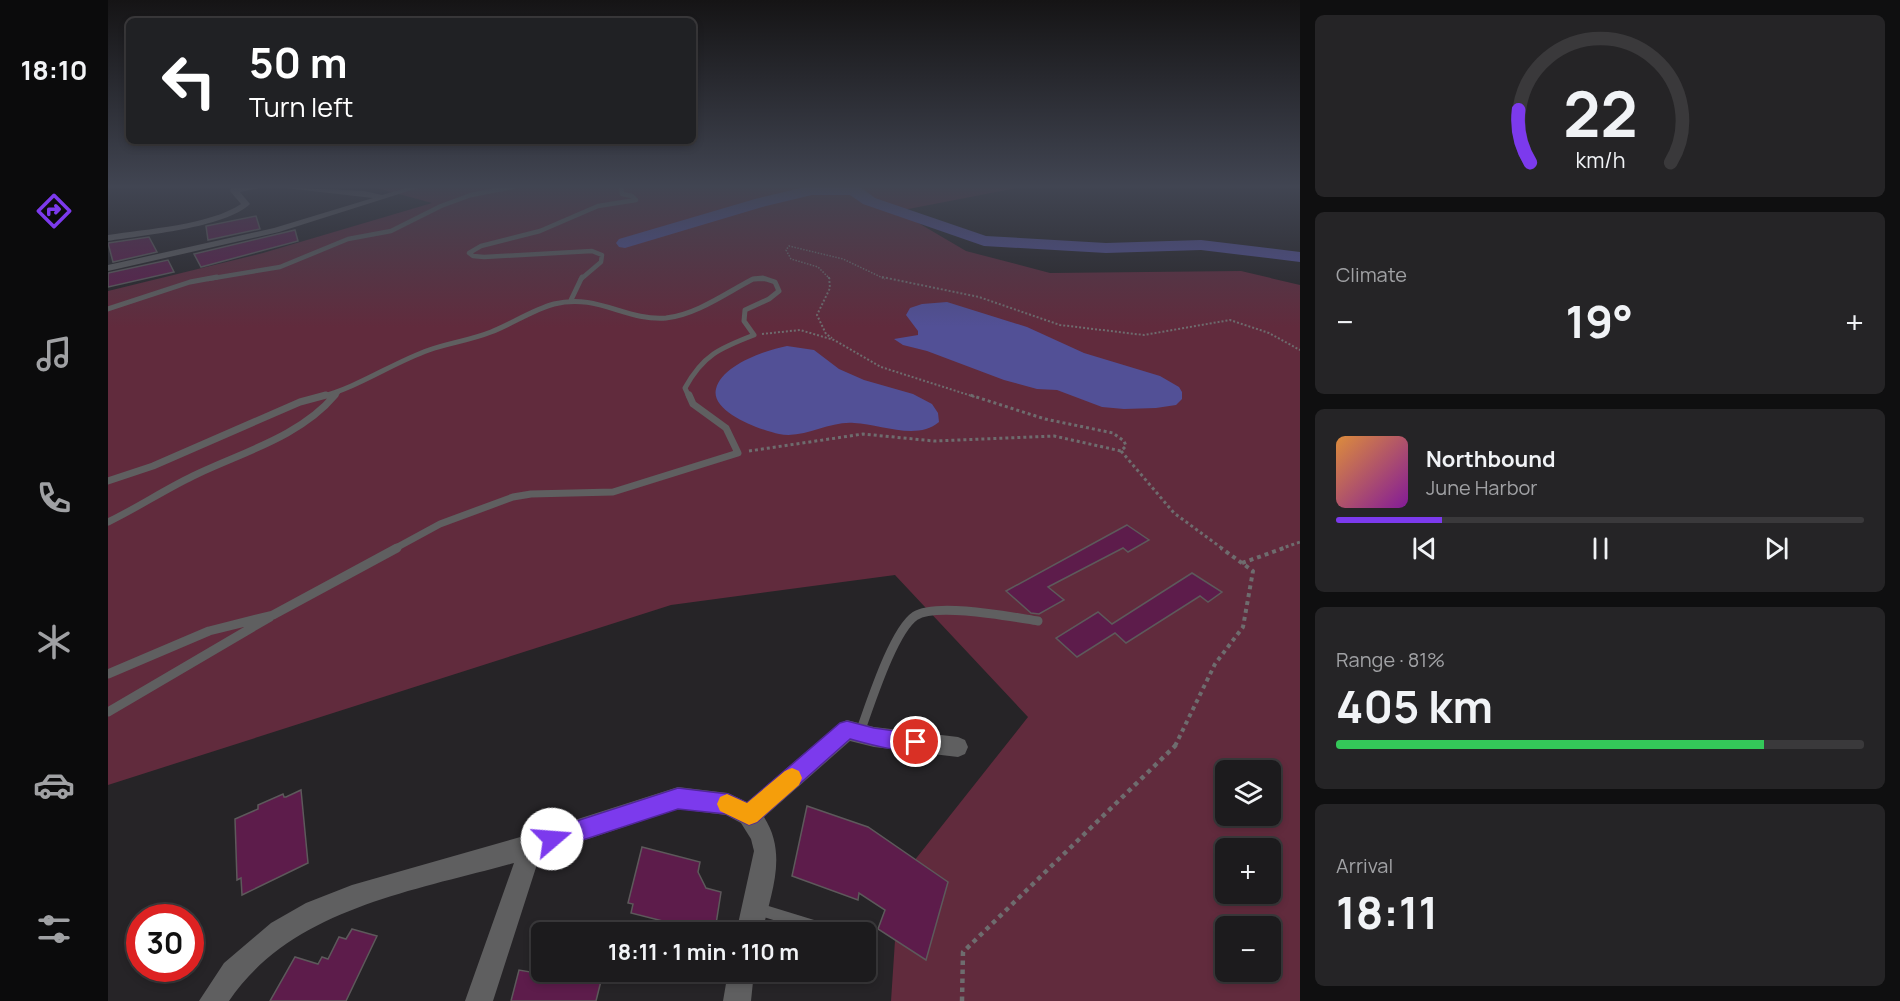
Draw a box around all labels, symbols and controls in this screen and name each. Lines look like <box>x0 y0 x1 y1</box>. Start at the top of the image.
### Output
text: 50 m <box>249 33 347 91</box>
icon: left <box>150 42 228 120</box>
text: 18:10 <box>20 51 88 88</box>
text: 22 <box>1563 70 1637 156</box>
text: Turn left <box>249 88 353 125</box>
text: km/h <box>1575 145 1625 174</box>
icon: directions <box>33 190 75 232</box>
text: Climate <box>1336 261 1407 288</box>
text: 19° <box>1565 290 1633 352</box>
text: − <box>1336 299 1354 344</box>
text: + <box>1845 299 1864 344</box>
icon: music <box>33 333 75 375</box>
text: Northbound <box>1426 444 1556 474</box>
text: June Harbor <box>1426 474 1538 501</box>
icon: phone <box>33 477 75 519</box>
icon: previous <box>1408 532 1441 565</box>
icon: pause <box>1584 532 1617 565</box>
icon: next <box>1760 532 1793 565</box>
icon: climate <box>33 621 75 663</box>
text: Range · 81% <box>1336 646 1445 673</box>
text: 405 km <box>1336 675 1493 737</box>
pin <box>890 716 941 767</box>
icon: arrive <box>899 725 932 758</box>
map controls <box>1215 760 1281 982</box>
button: layers <box>1215 760 1281 826</box>
icon: car <box>33 764 75 806</box>
position arrow <box>520 807 584 871</box>
button: + <box>1215 838 1281 904</box>
text: Arrival <box>1336 852 1393 879</box>
text: 18:11 <box>1336 881 1438 943</box>
speed limit sign: 30 <box>126 904 204 982</box>
icon: filters <box>33 908 75 950</box>
button: − <box>1215 916 1281 982</box>
text: 18:11 · 1 min · 110 m <box>608 937 799 967</box>

